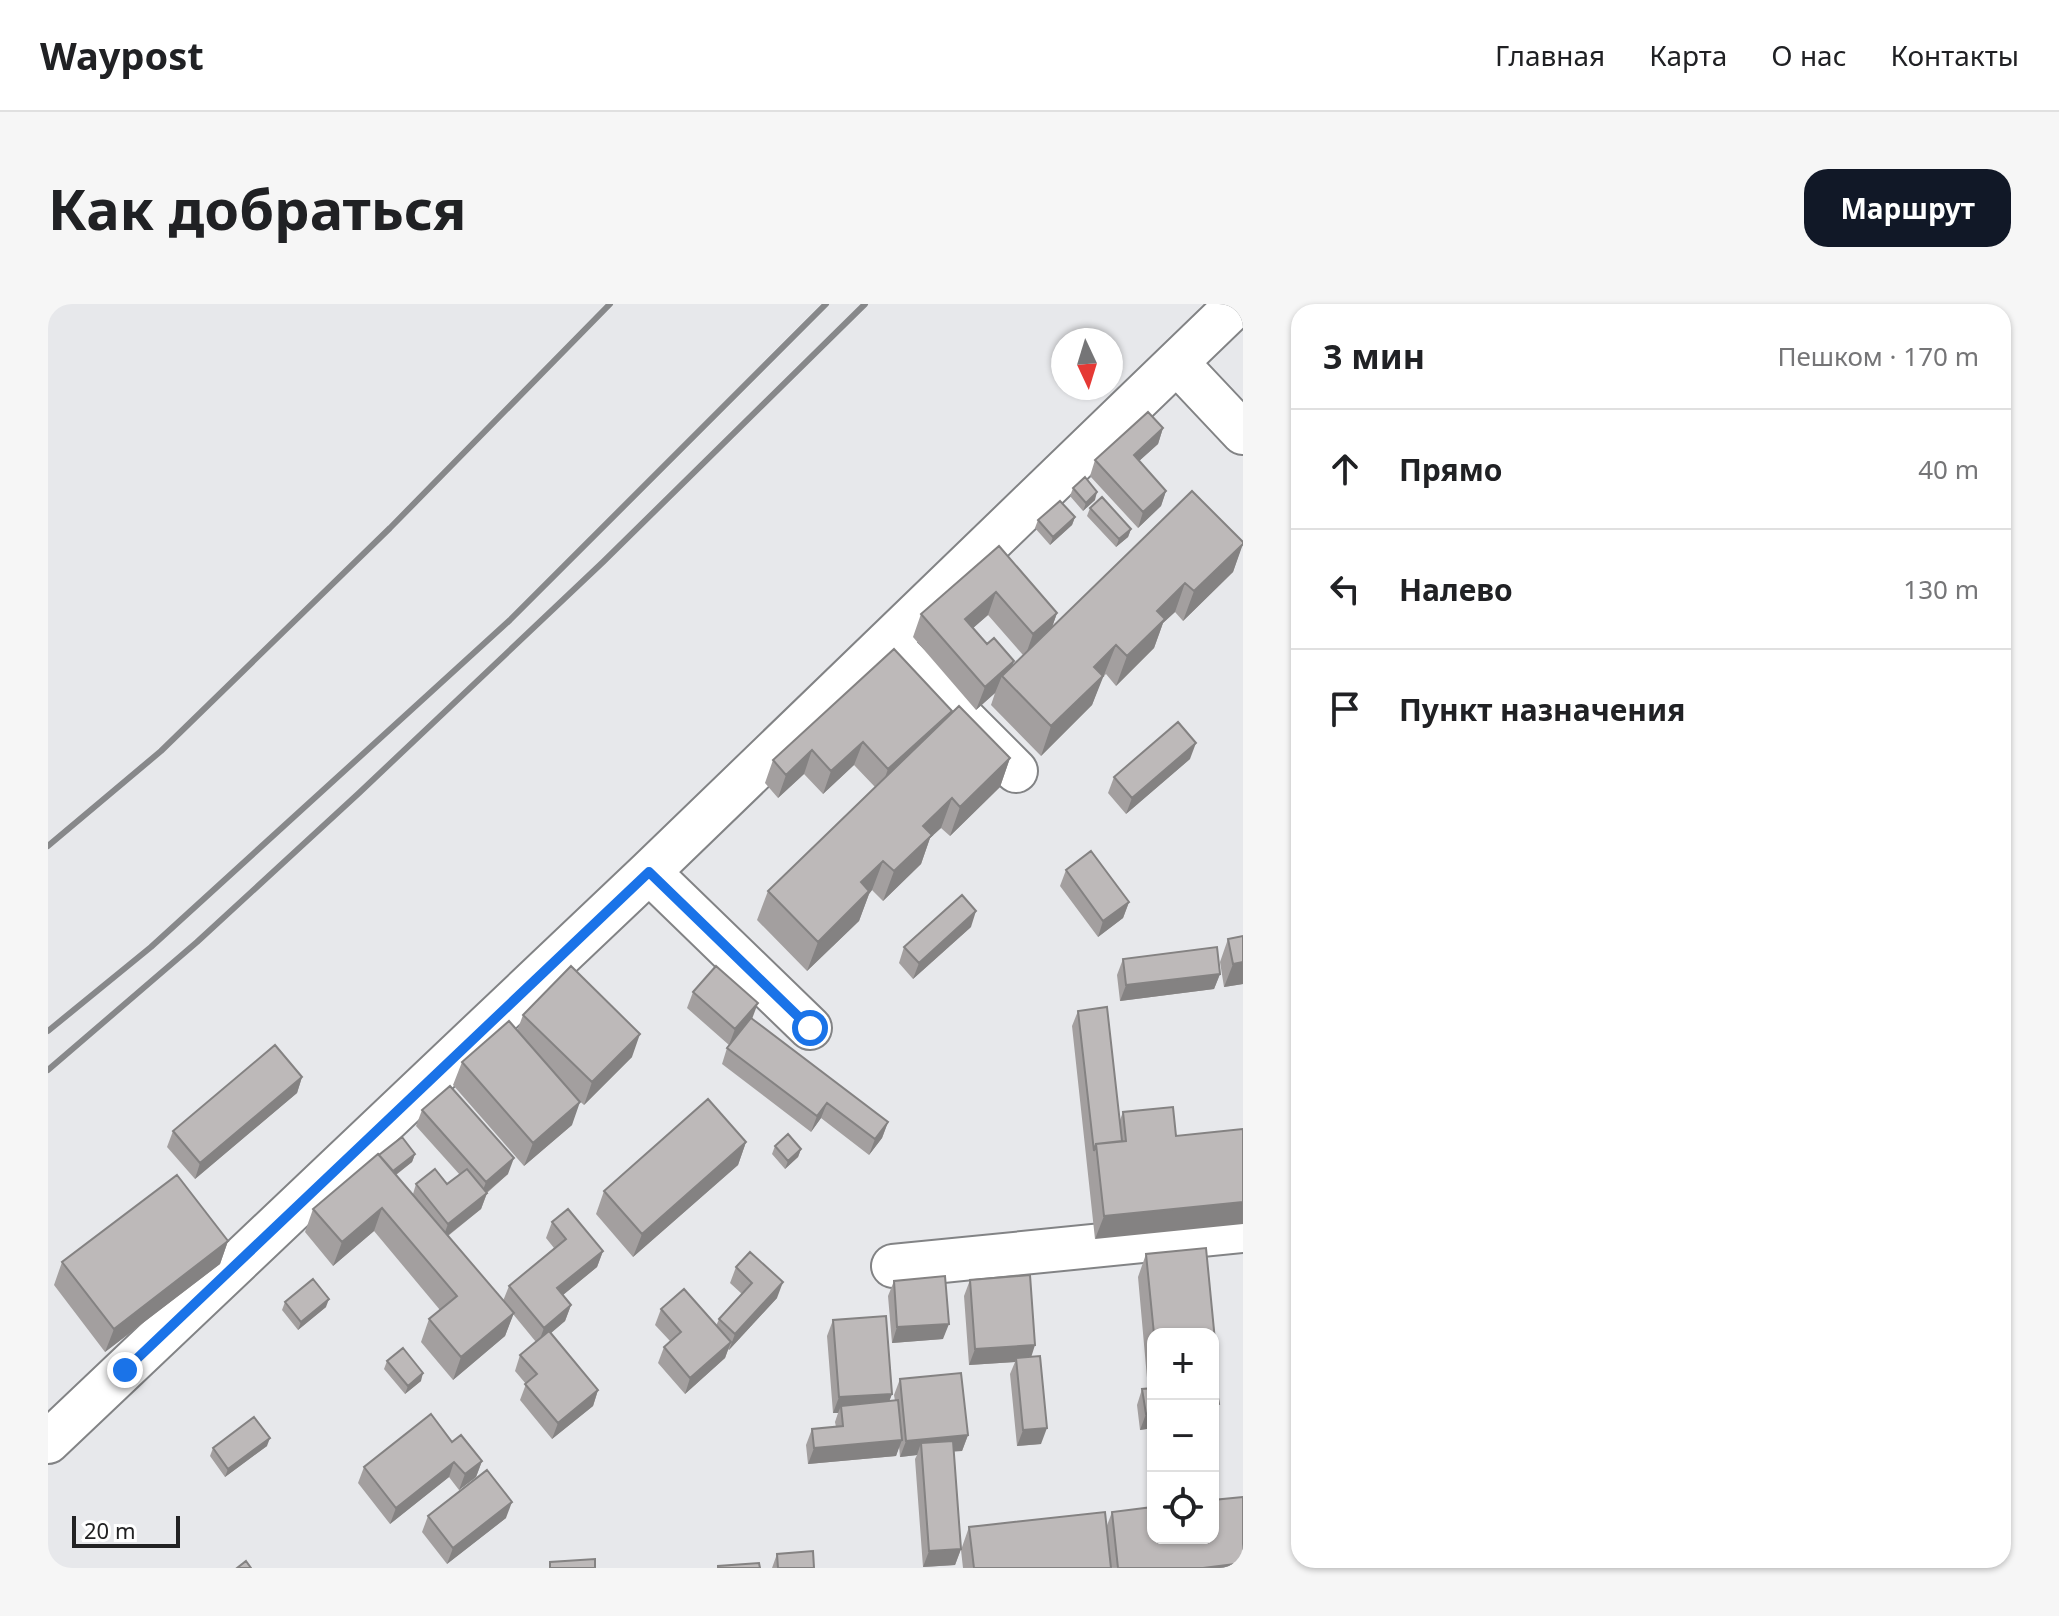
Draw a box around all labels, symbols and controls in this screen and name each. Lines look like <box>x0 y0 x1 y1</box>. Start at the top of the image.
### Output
text: Waypost <box>40 29 204 81</box>
text: Главная <box>1495 36 1605 74</box>
text: Карта <box>1649 36 1727 74</box>
text: О нас <box>1771 36 1847 74</box>
text: Контакты <box>1891 36 2019 74</box>
button: Маршрут <box>1804 169 2011 247</box>
text: Как добраться <box>48 170 467 246</box>
north arrow <box>1051 328 1123 400</box>
text: 3 мин <box>1323 333 1425 379</box>
text: Пешком · 170 m <box>1777 338 1979 374</box>
icon: ahead <box>1323 447 1367 491</box>
text: Прямо <box>1399 449 1503 490</box>
text: 40 m <box>1918 451 1979 487</box>
icon: left <box>1323 567 1367 611</box>
text: Налево <box>1399 569 1513 610</box>
text: 130 m <box>1903 571 1979 607</box>
icon: arrive <box>1323 687 1367 731</box>
text: Пункт назначения <box>1399 689 1685 730</box>
route start <box>792 1010 828 1046</box>
map controls <box>1147 1328 1219 1544</box>
button: + <box>1147 1328 1219 1400</box>
route end <box>107 1352 143 1388</box>
button: − <box>1147 1400 1219 1472</box>
button: locate <box>1147 1472 1219 1544</box>
scale bar <box>72 1512 180 1548</box>
text: 20 m <box>84 1515 135 1545</box>

